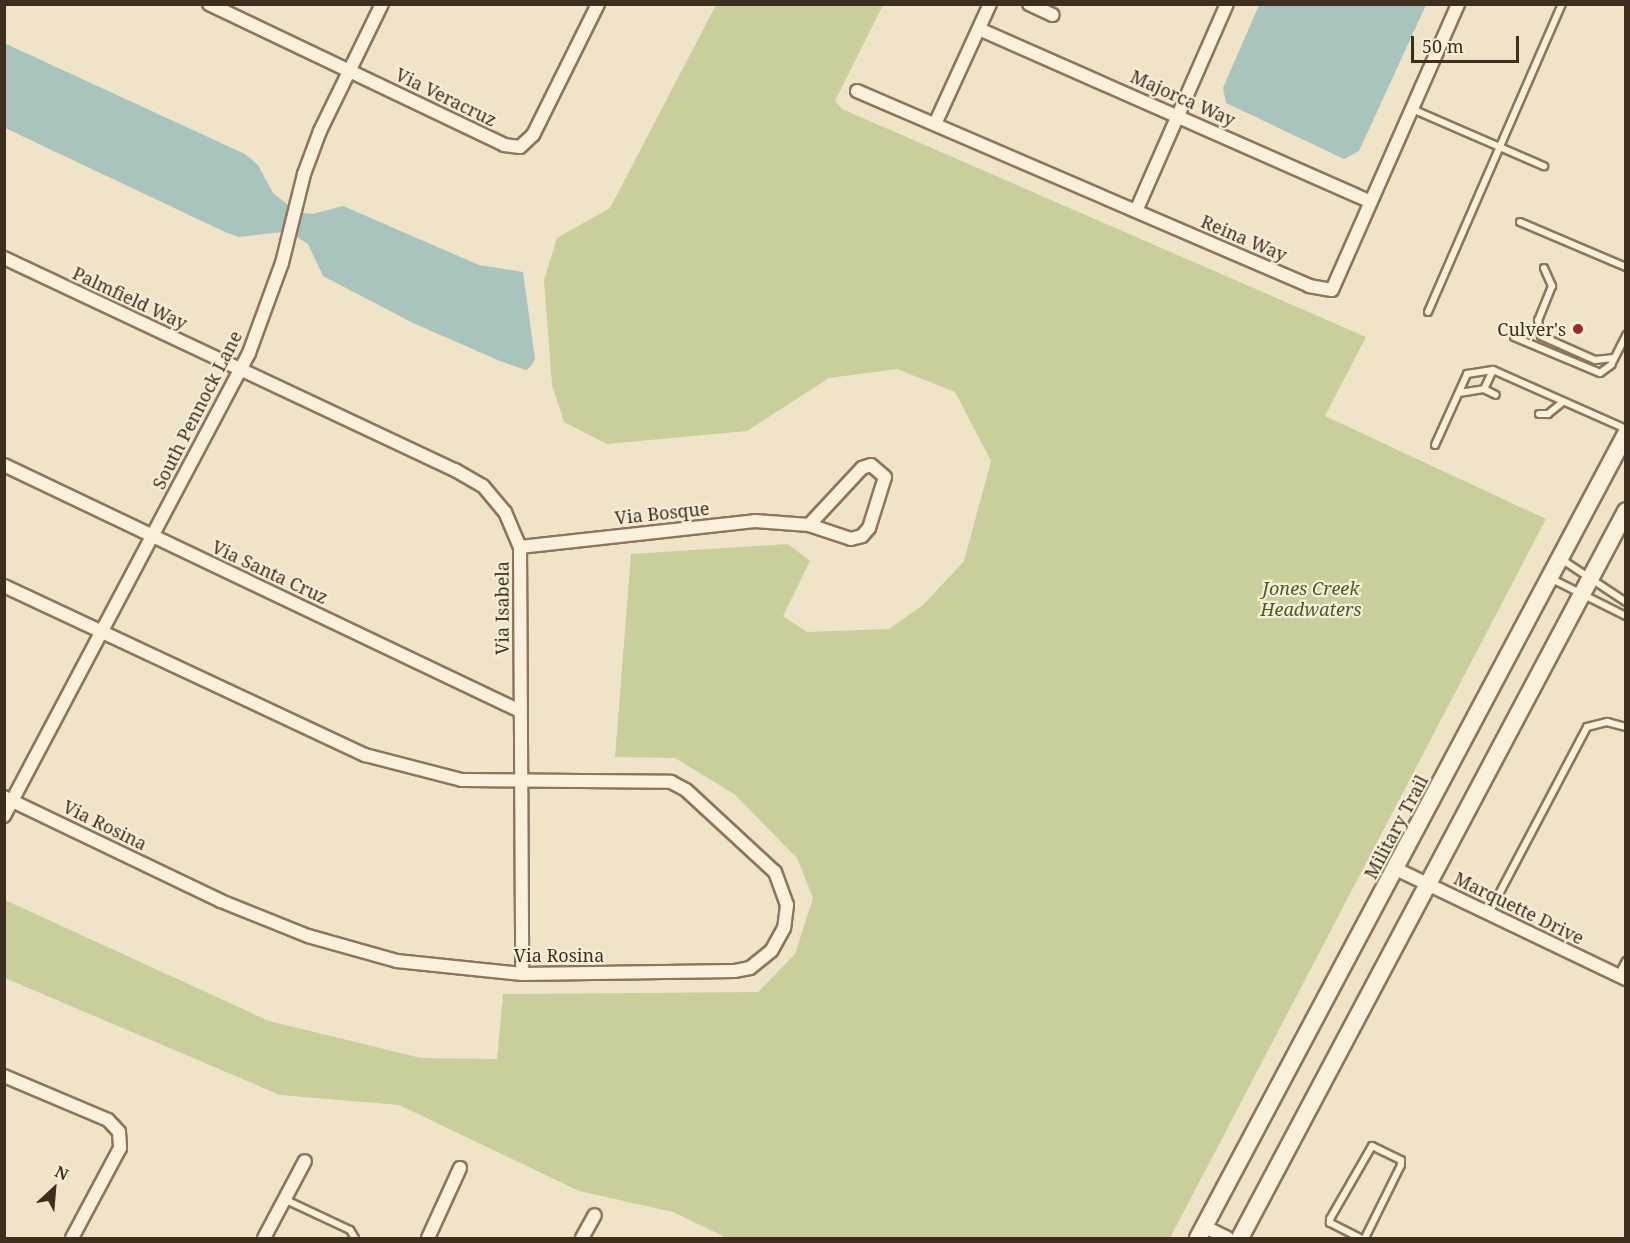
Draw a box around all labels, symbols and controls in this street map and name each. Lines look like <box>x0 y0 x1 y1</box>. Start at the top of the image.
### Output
scale bar <box>1414 24 1522 62</box>
text: 50 m <box>1422 34 1464 58</box>
street label: Via Veracruz <box>392 63 500 131</box>
street label: Majorca Way <box>1127 65 1239 131</box>
street label: Reina Way <box>1198 210 1290 266</box>
street label: Palmfield Way <box>69 262 191 334</box>
place label: Culver's <box>1497 318 1566 340</box>
marker: Culver's <box>1571 322 1585 336</box>
street label: South Pennock Lane <box>148 327 246 493</box>
street label: Via Bosque <box>614 497 710 529</box>
street label: Via Santa Cruz <box>209 536 331 608</box>
street label: Via Isabela <box>491 561 513 655</box>
park label: Jones Creek Headwaters <box>1260 578 1362 620</box>
street label: Military Trail <box>1360 771 1432 883</box>
street label: Via Rosina <box>60 795 150 855</box>
street label: Marquette Drive <box>1450 867 1588 949</box>
street label: Via Rosina <box>514 944 604 966</box>
north arrow <box>24 1159 84 1219</box>
text: N <box>51 1160 72 1185</box>

